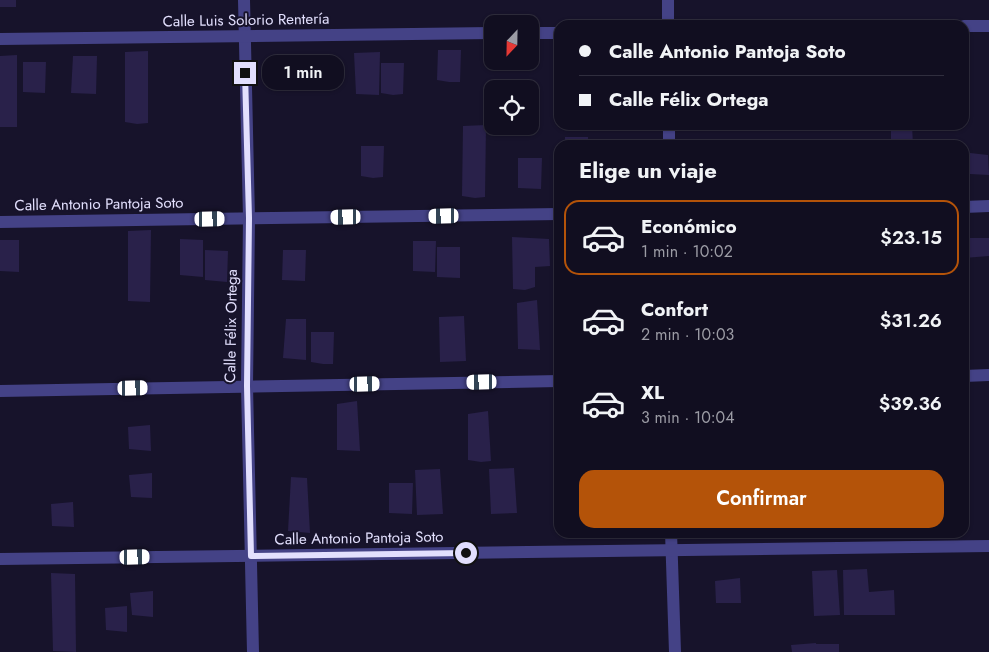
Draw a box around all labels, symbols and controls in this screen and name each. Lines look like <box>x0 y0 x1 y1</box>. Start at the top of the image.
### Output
street label: Calle Luis Solorio Rentería <box>162 8 330 32</box>
north arrow <box>484 15 539 70</box>
map controls <box>484 15 539 135</box>
text: Calle Antonio Pantoja Soto <box>609 38 846 65</box>
callout: 1 min <box>262 56 345 90</box>
text: 1 min <box>284 61 322 84</box>
route end <box>234 62 256 84</box>
button: locate <box>484 80 539 135</box>
text: Calle Félix Ortega <box>609 86 769 113</box>
text: Elige un viaje <box>579 154 717 186</box>
street label: Calle Antonio Pantoja Soto <box>14 192 184 216</box>
car <box>428 208 459 224</box>
car <box>330 209 361 225</box>
car <box>194 211 225 227</box>
text: Económico <box>641 213 737 240</box>
icon: car <box>581 215 626 260</box>
text: $23.15 <box>880 224 942 251</box>
text: 1 min · 10:02 <box>641 240 733 263</box>
street label: Calle Félix Ortega <box>219 269 243 383</box>
text: Confort <box>641 296 708 323</box>
icon: car <box>581 298 626 343</box>
text: $31.26 <box>880 307 942 334</box>
text: 2 min · 10:03 <box>641 323 734 346</box>
car <box>466 374 497 390</box>
car <box>349 376 380 392</box>
text: XL <box>641 379 664 406</box>
car <box>117 380 148 396</box>
icon: car <box>581 381 626 426</box>
text: $39.36 <box>879 390 942 417</box>
text: 3 min · 10:04 <box>641 406 735 429</box>
button: Confirmar <box>579 470 944 528</box>
street label: Calle Antonio Pantoja Soto <box>274 526 444 550</box>
route start <box>455 542 477 564</box>
car <box>119 549 150 565</box>

